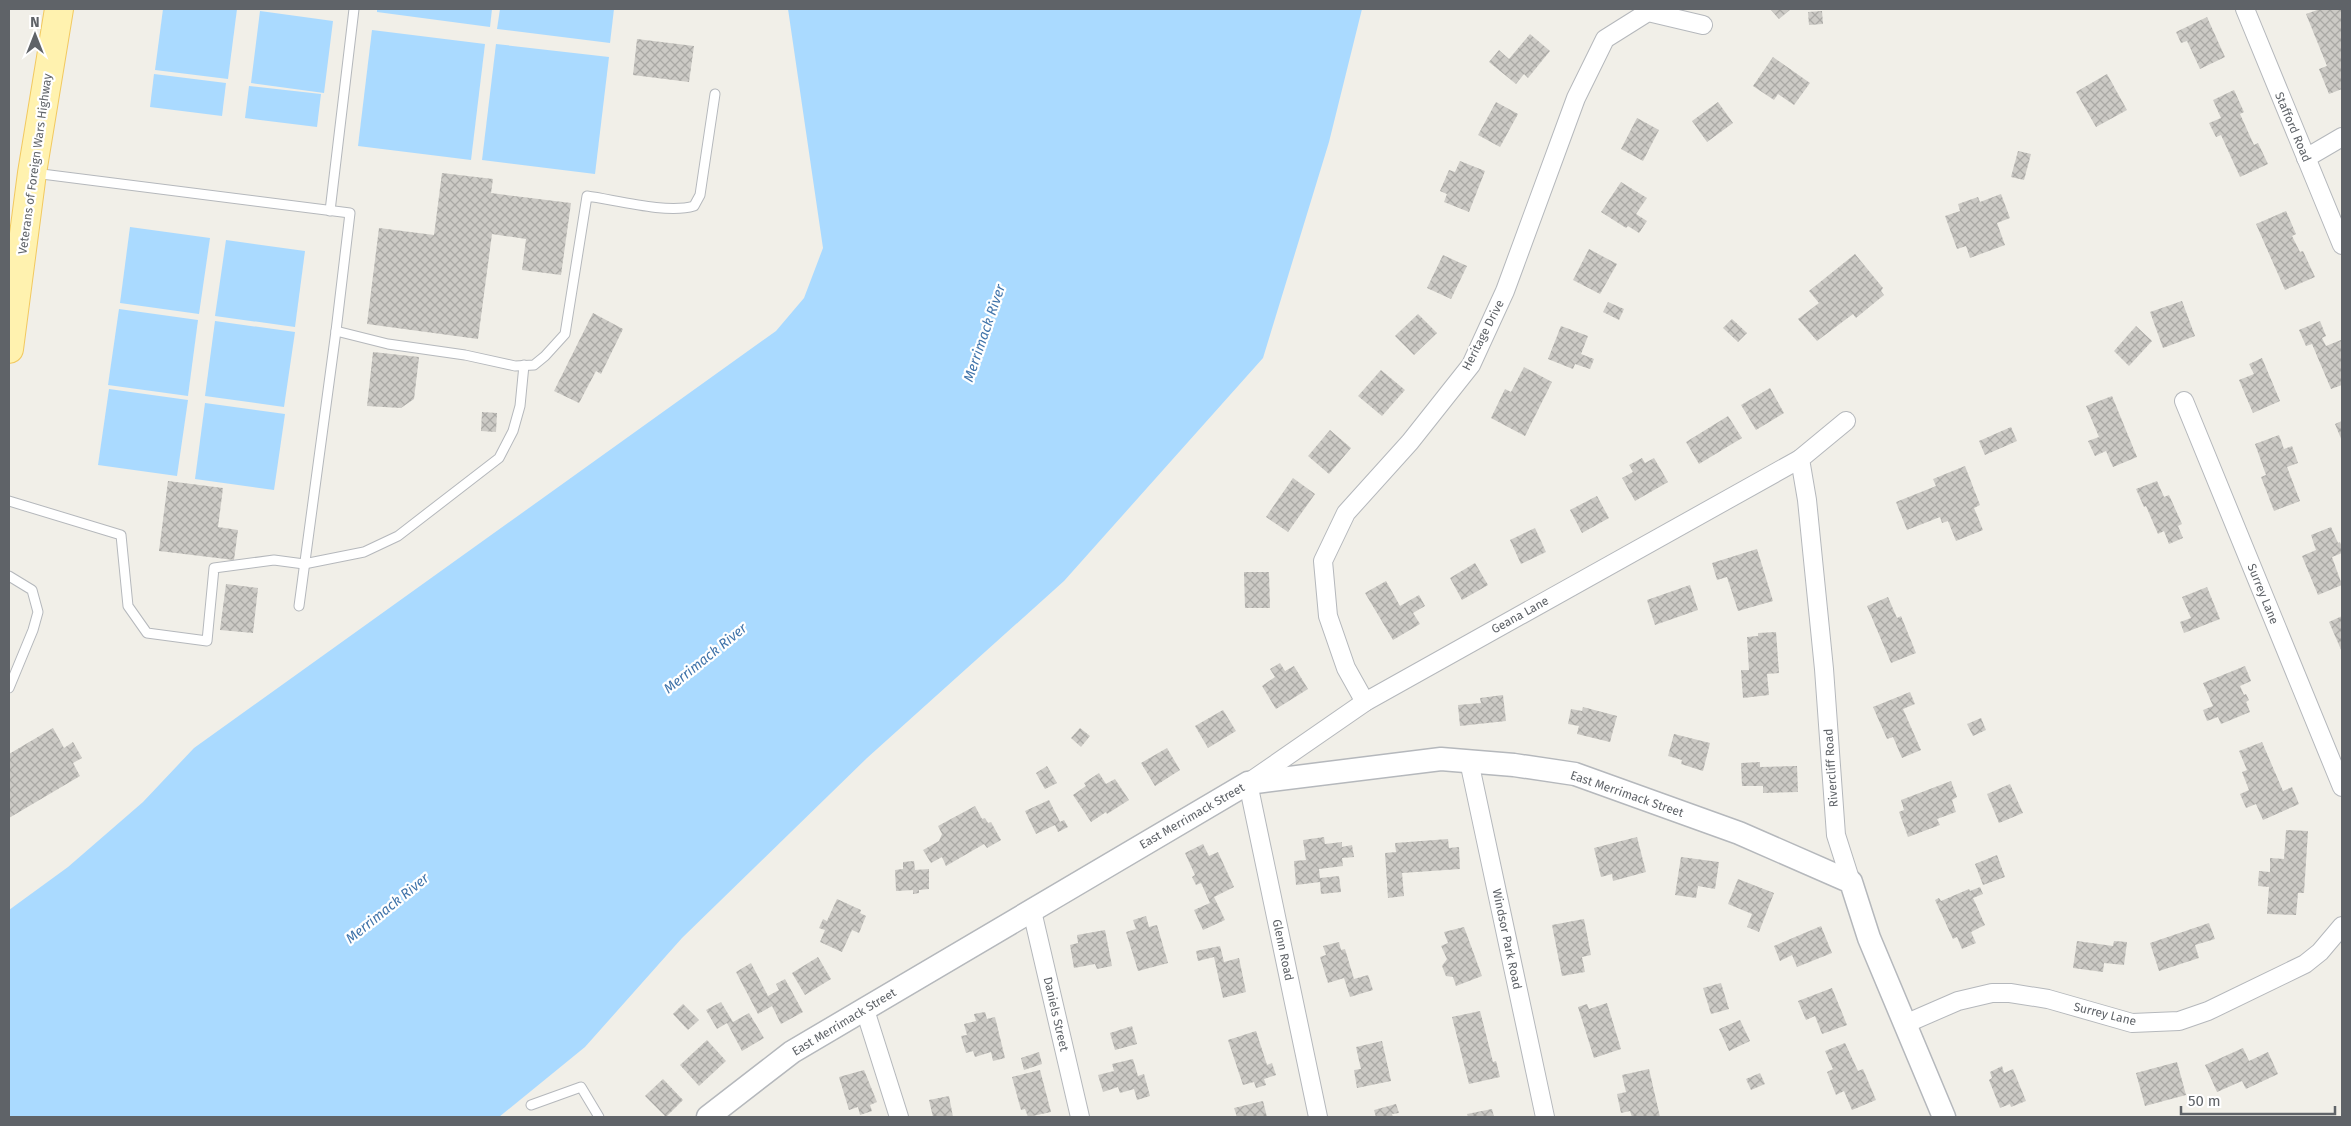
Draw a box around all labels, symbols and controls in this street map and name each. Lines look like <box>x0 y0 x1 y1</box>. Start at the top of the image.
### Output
north arrow <box>10 10 60 60</box>
text: N <box>30 14 40 31</box>
street label: Veterans of Foreign Wars Highway <box>15 73 55 255</box>
street label: Stafford Road <box>2272 90 2314 164</box>
water label: Merrimack River <box>960 282 1009 384</box>
street label: Heritage Drive <box>1459 297 1507 373</box>
street label: Surrey Lane <box>2245 562 2281 626</box>
street label: Geana Lane <box>1489 594 1551 636</box>
water label: Merrimack River <box>660 619 751 697</box>
street label: Rivercliff Road <box>1821 728 1841 808</box>
street label: East Merrimack Street <box>1569 768 1686 820</box>
street label: East Merrimack Street <box>1137 780 1247 852</box>
water label: Merrimack River <box>342 869 433 947</box>
street label: Windsor Park Road <box>1490 887 1524 991</box>
street label: Glenn Road <box>1270 918 1296 982</box>
street label: Daniels Street <box>1041 975 1072 1053</box>
street label: East Merrimack Street <box>789 985 899 1059</box>
street label: Surrey Lane <box>2072 999 2138 1029</box>
scale bar <box>2181 1084 2335 1116</box>
text: 50 m <box>2188 1092 2221 1110</box>

